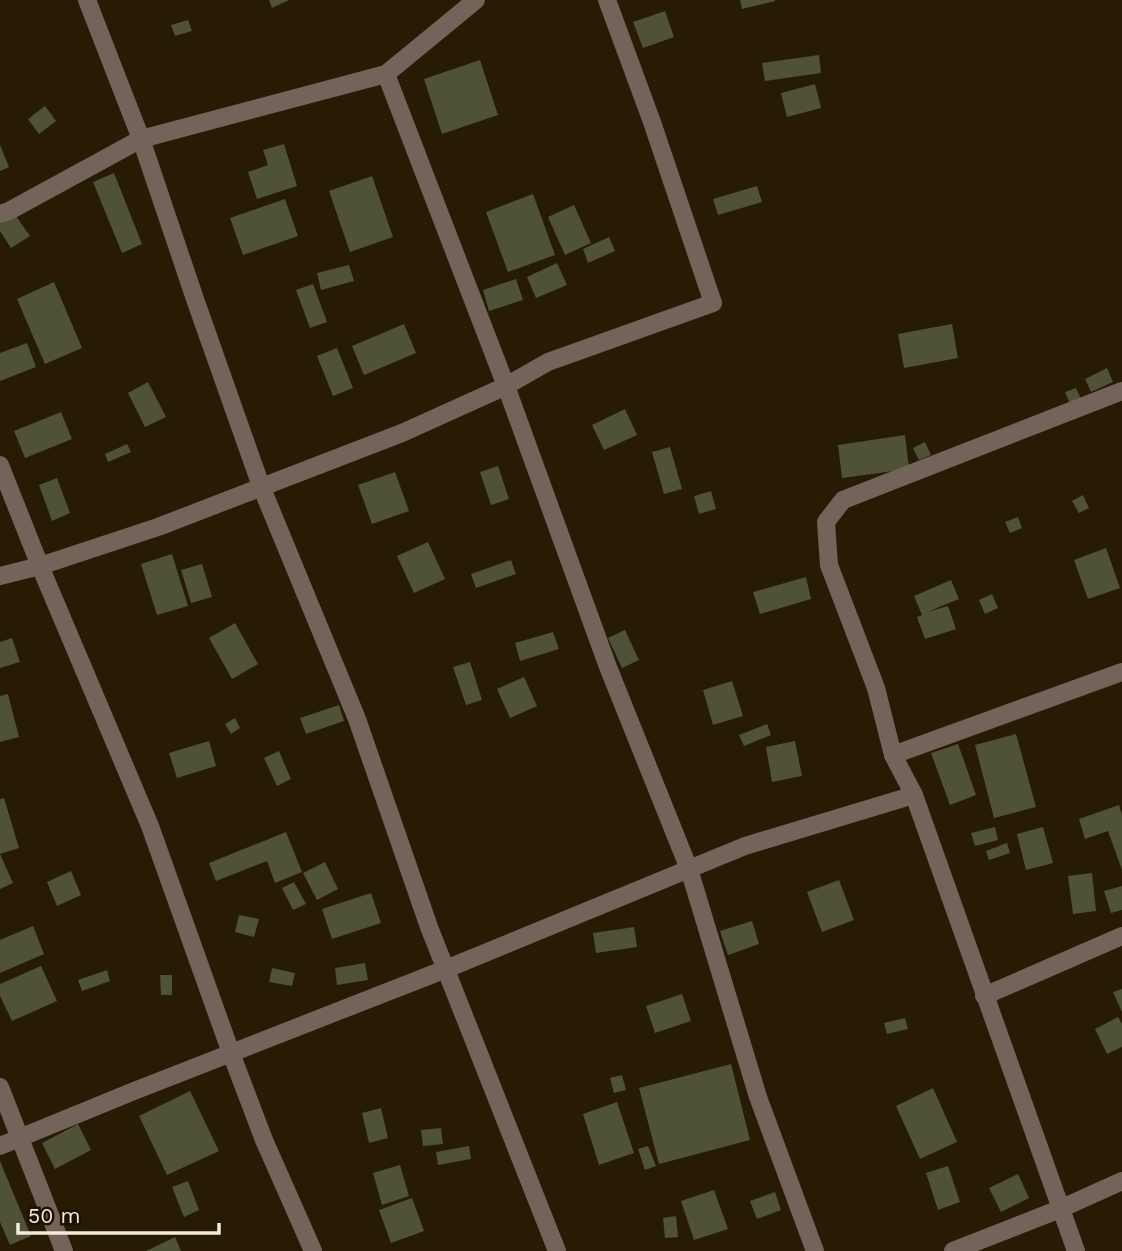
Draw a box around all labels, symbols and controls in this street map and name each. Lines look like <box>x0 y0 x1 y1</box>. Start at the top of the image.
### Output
scale bar <box>18 1192 219 1236</box>
text: 50 m <box>28 1203 80 1228</box>

